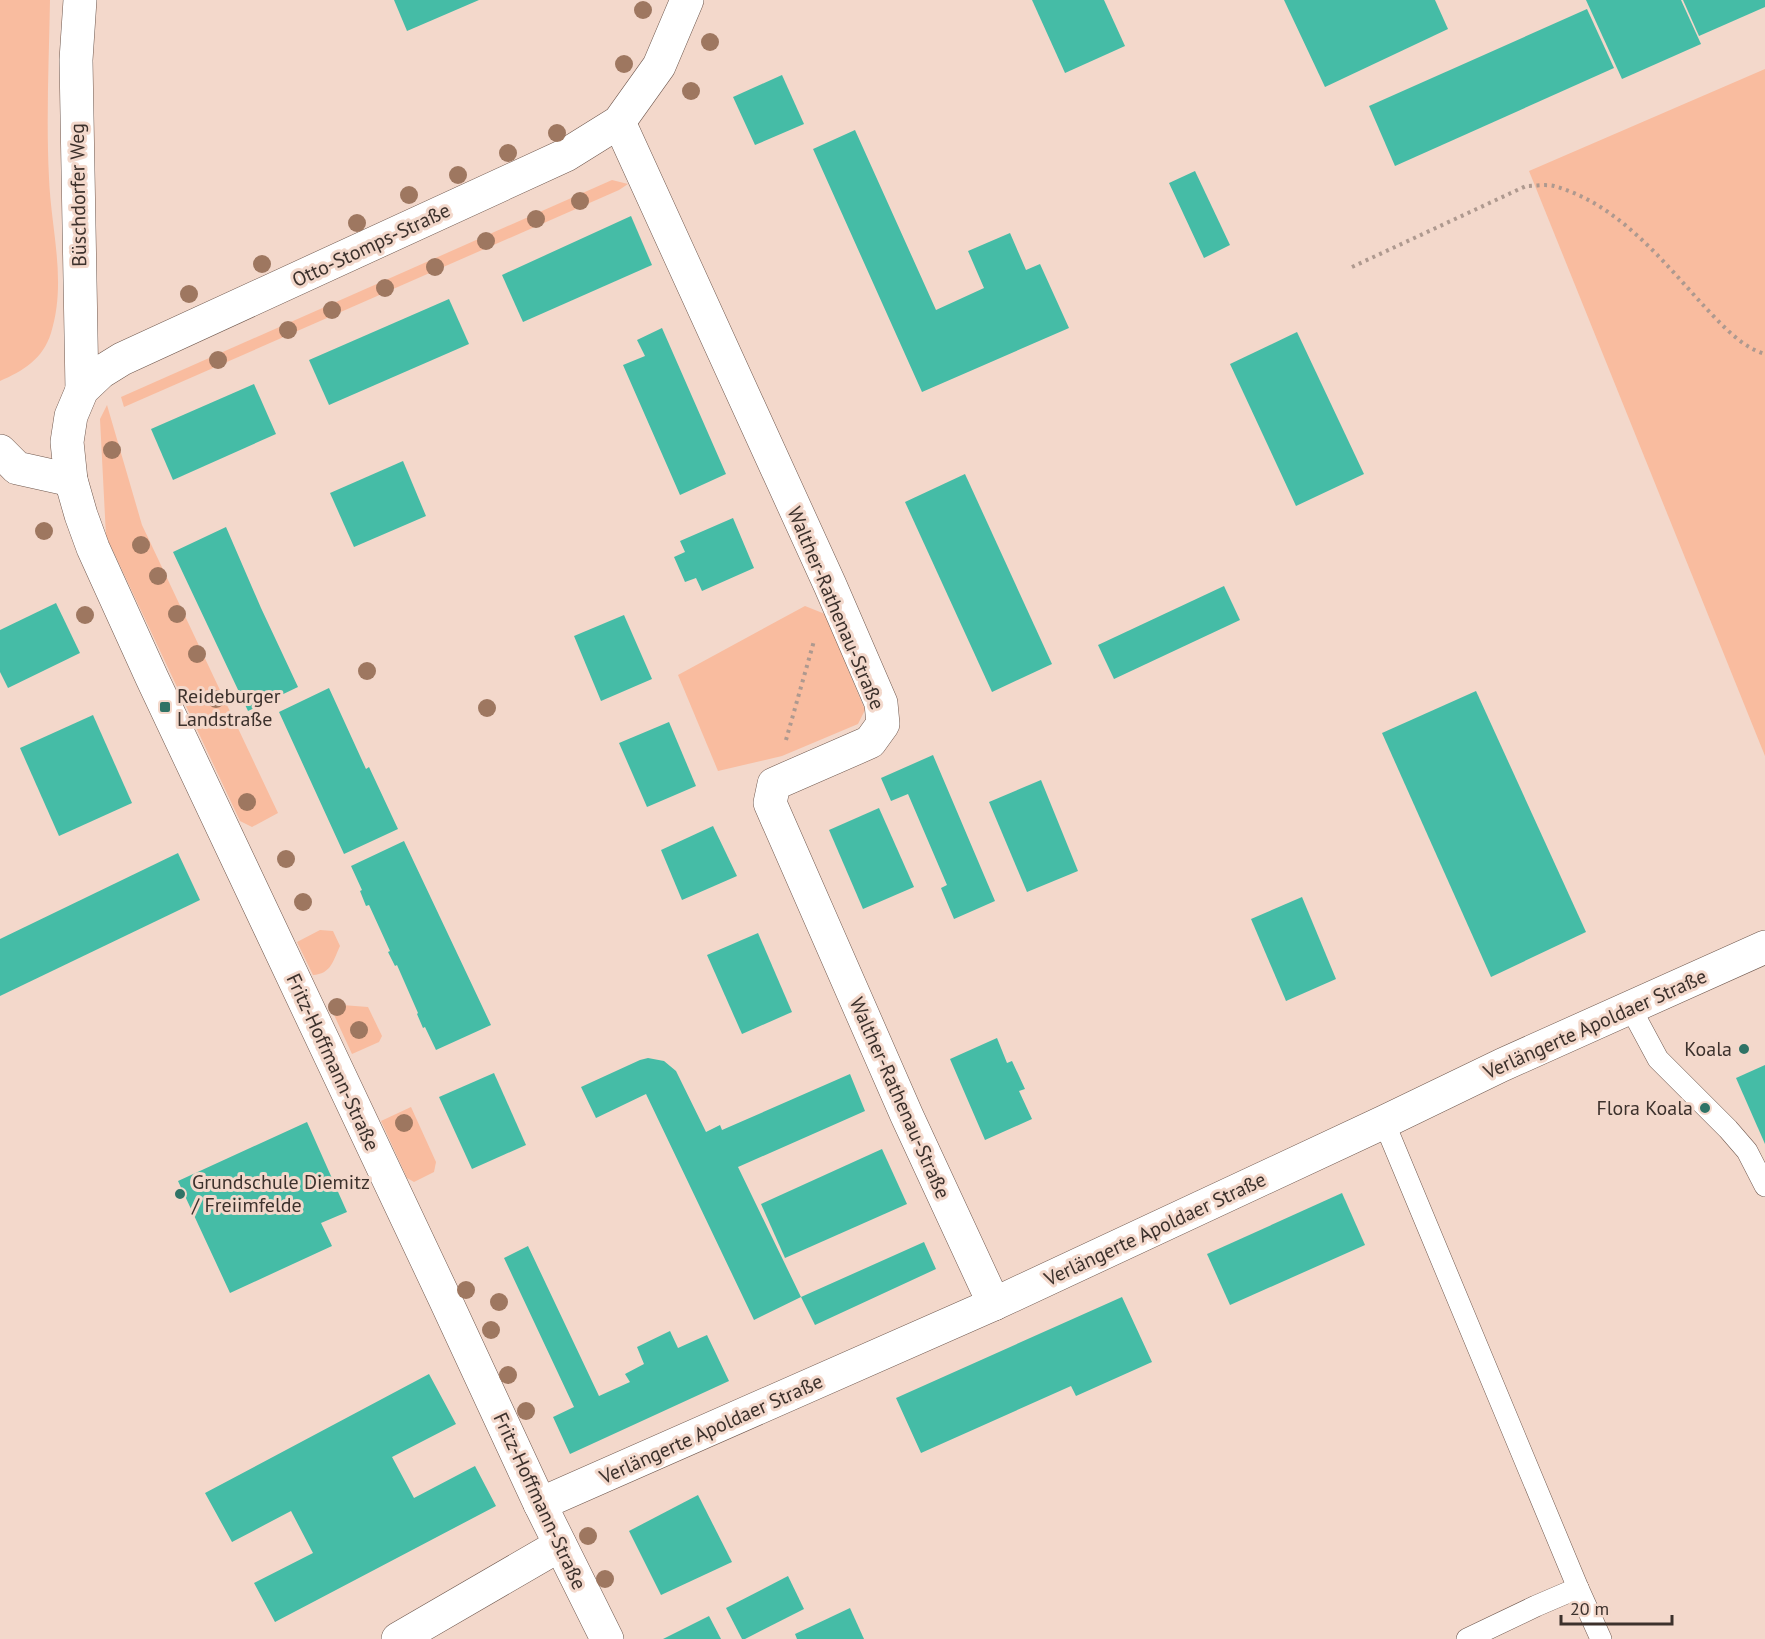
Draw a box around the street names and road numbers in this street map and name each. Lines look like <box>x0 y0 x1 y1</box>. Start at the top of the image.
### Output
street label: Büschdorfer Weg <box>64 123 92 267</box>
street label: Otto-Stomps-Straße <box>288 197 454 293</box>
street label: Walther-Rathenau-Straße <box>781 503 891 713</box>
street label: Verlängerte Apoldaer Straße <box>1478 963 1711 1085</box>
street label: Fritz-Hoffmann-Straße <box>281 969 385 1155</box>
street label: Walther-Rathenau-Straße <box>844 993 956 1203</box>
street label: Verlängerte Apoldaer Straße <box>1039 1166 1270 1292</box>
street label: Verlängerte Apoldaer Straße <box>594 1368 827 1490</box>
street label: Fritz-Hoffmann-Straße <box>488 1408 592 1594</box>

